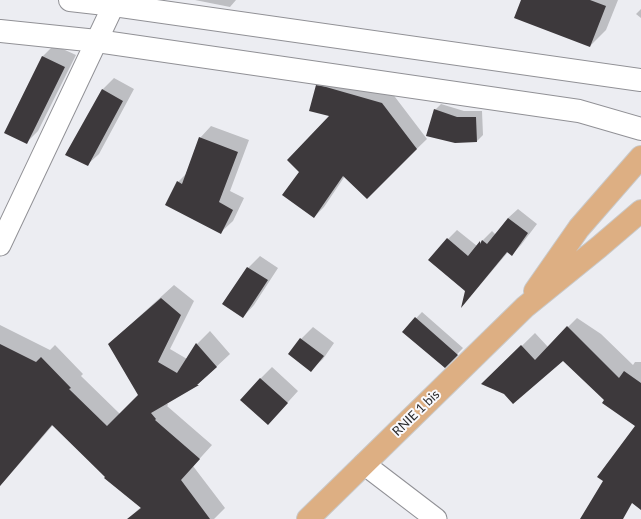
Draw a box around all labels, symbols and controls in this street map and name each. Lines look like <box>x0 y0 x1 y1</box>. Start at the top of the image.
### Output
street label: RNIE 1 bis <box>389 387 443 439</box>

